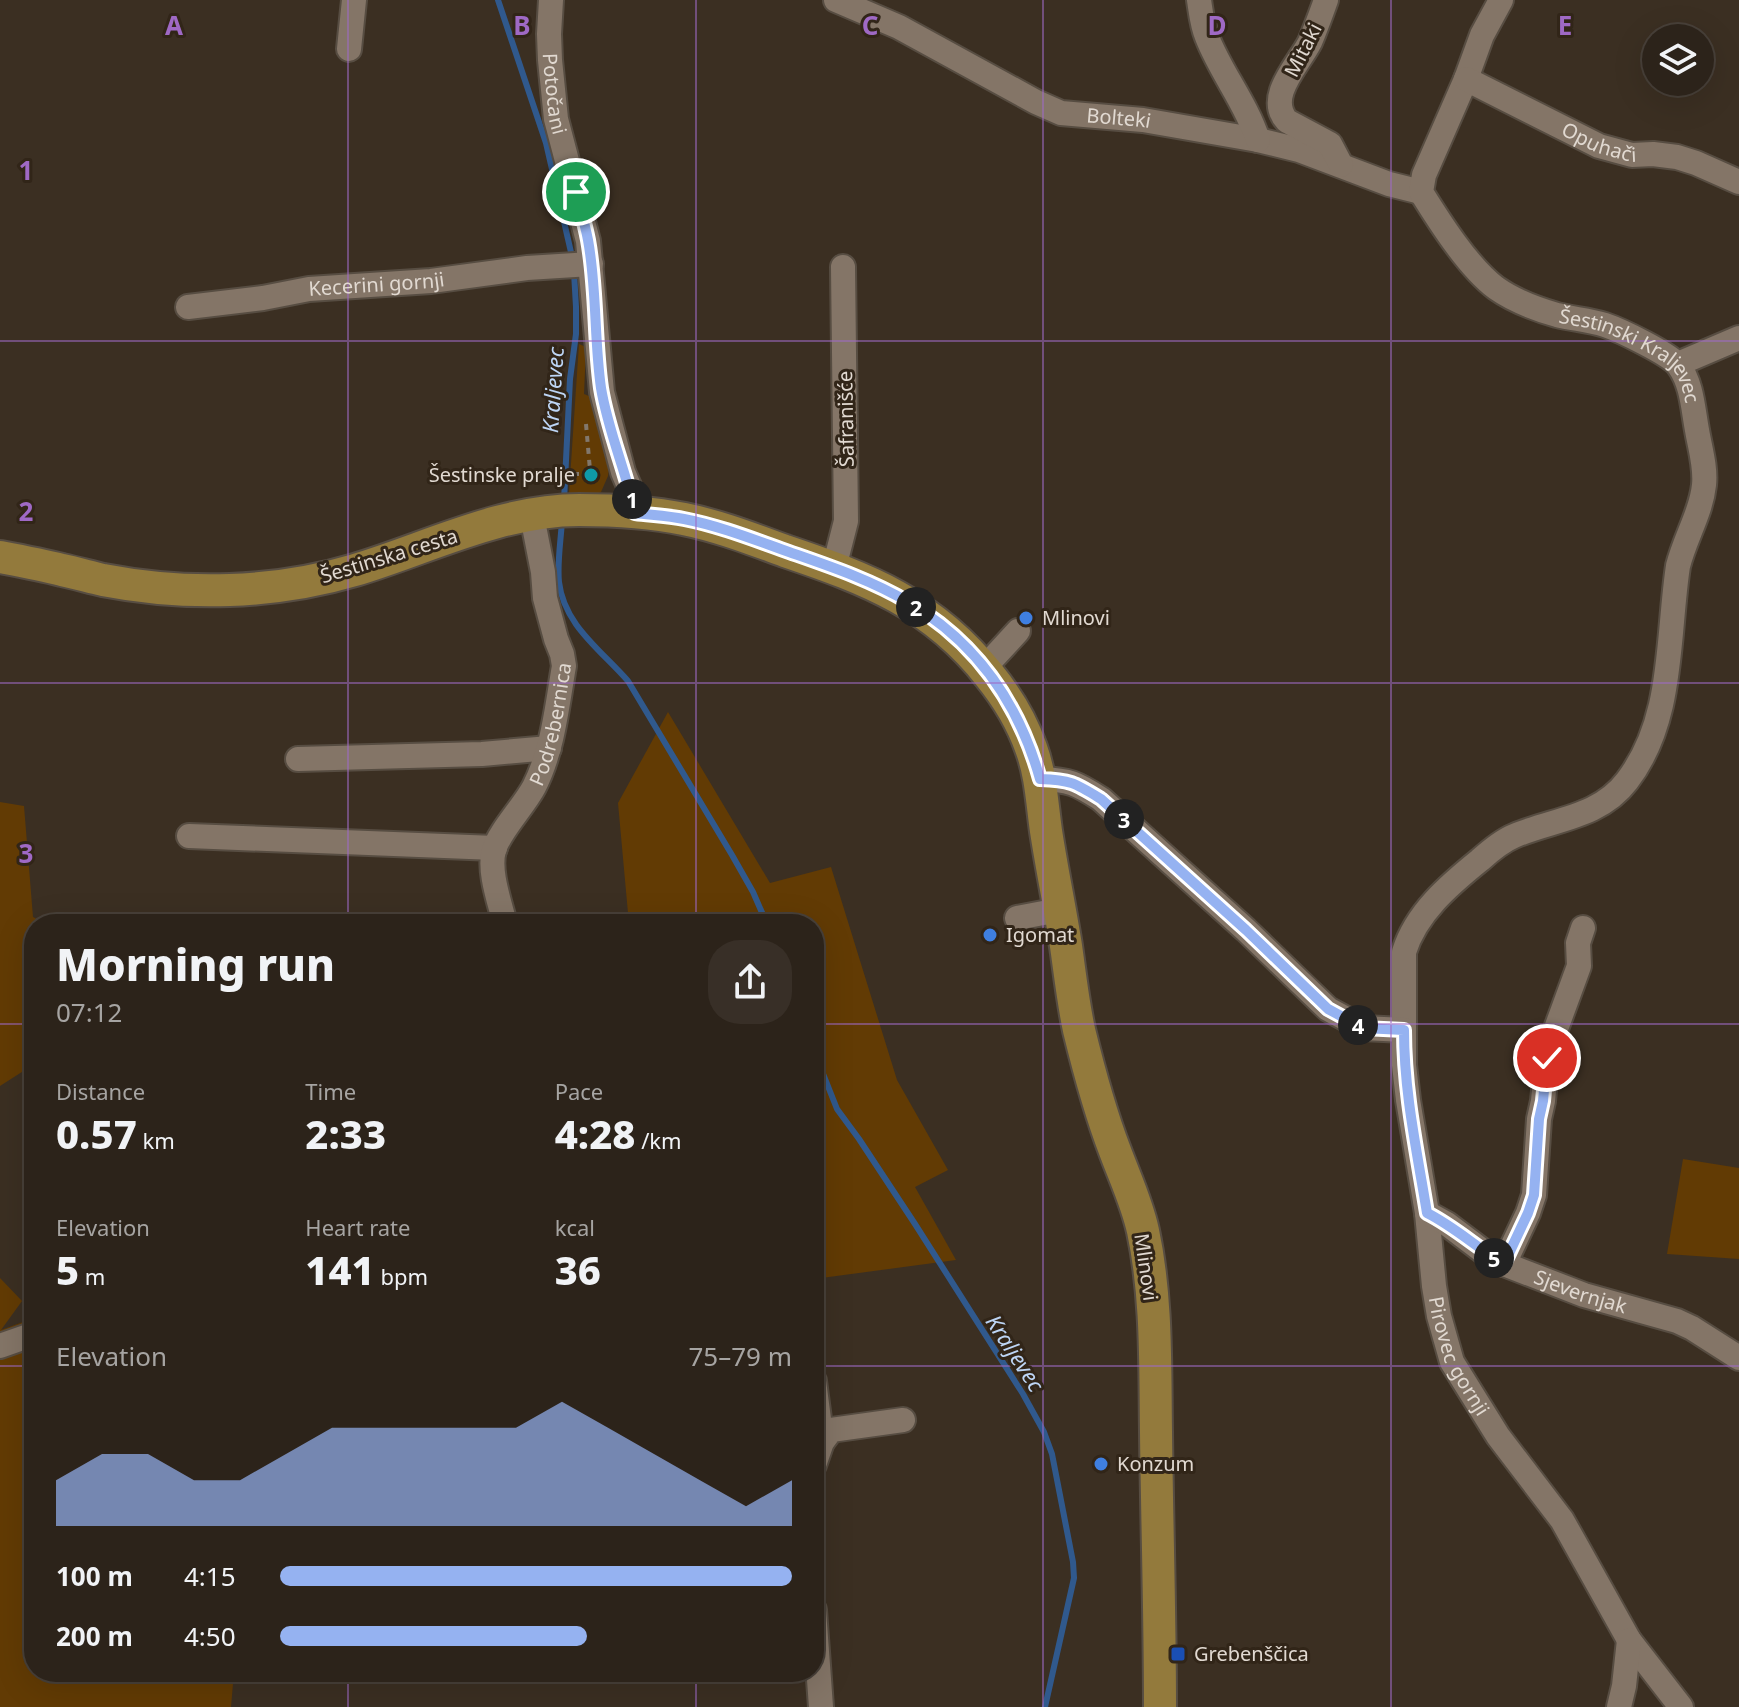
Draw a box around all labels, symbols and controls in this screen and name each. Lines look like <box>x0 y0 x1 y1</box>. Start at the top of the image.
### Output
text: A <box>165 7 183 43</box>
text: B <box>513 7 531 43</box>
text: C <box>862 7 878 43</box>
text: D <box>1207 7 1227 43</box>
text: E <box>1558 7 1572 43</box>
street label: Mitaki <box>1277 18 1328 82</box>
map controls <box>1642 24 1714 96</box>
button: layers <box>1642 24 1714 96</box>
street label: Potočani <box>537 52 573 137</box>
street label: Bolteki <box>1085 101 1153 134</box>
street label: Opuhači <box>1557 115 1637 168</box>
text: 1 <box>19 152 33 188</box>
pin <box>542 158 610 226</box>
icon: arrive <box>554 170 598 214</box>
street label: Kecerini gornji <box>308 265 446 302</box>
street label: Šestinski Kraljevec <box>1557 302 1706 405</box>
water label: Kraljevec <box>534 345 570 434</box>
street label: Šafranišće <box>831 371 860 467</box>
place label: Šestinske pralje <box>429 461 575 488</box>
marker: Šestinske pralje <box>582 466 600 484</box>
pin: 1 <box>612 479 652 519</box>
text: 1 <box>626 484 638 514</box>
text: 2 <box>19 493 34 529</box>
street label: Šestinska cesta <box>317 522 461 589</box>
pin: 2 <box>896 587 936 627</box>
text: 2 <box>910 592 922 622</box>
place label: Mlinovi <box>1042 604 1110 631</box>
marker: Mlinovi <box>1017 609 1035 627</box>
street label: Podrebernica <box>522 660 577 790</box>
pin: 3 <box>1104 799 1144 839</box>
text: 3 <box>1118 804 1130 834</box>
text: 3 <box>19 835 33 871</box>
place label: Igomat <box>1006 921 1074 948</box>
marker: Igomat <box>981 926 999 944</box>
text: Morning run <box>56 934 335 994</box>
button: share <box>708 940 792 1024</box>
text: 07:12 <box>56 994 122 1030</box>
pin: 4 <box>1338 1005 1378 1045</box>
text: 4 <box>1352 1010 1364 1040</box>
pin <box>1513 1024 1581 1092</box>
icon: check <box>1525 1036 1569 1080</box>
text: Distance <box>56 1076 145 1106</box>
text: Time <box>305 1076 356 1106</box>
text: Pace <box>555 1076 603 1106</box>
text: 0.57 <box>56 1106 137 1161</box>
text: 2:33 <box>305 1106 386 1161</box>
text: 4:28 <box>555 1106 635 1161</box>
text: km <box>137 1125 175 1155</box>
text: /km <box>635 1125 682 1155</box>
text: Elevation <box>56 1212 150 1242</box>
text: Heart rate <box>305 1212 410 1242</box>
text: kcal <box>555 1212 595 1242</box>
street label: Mlinovi <box>1128 1231 1165 1302</box>
pin: 5 <box>1474 1238 1514 1278</box>
text: 5 <box>56 1242 79 1297</box>
text: 141 <box>305 1242 375 1297</box>
text: 36 <box>555 1242 601 1297</box>
text: 5 <box>1488 1243 1500 1273</box>
text: m <box>79 1261 105 1291</box>
text: bpm <box>375 1261 428 1291</box>
street label: Sjevernjak <box>1530 1263 1630 1319</box>
street label: Pirovec gornji <box>1423 1294 1496 1421</box>
water label: Kraljevec <box>980 1308 1052 1398</box>
text: Elevation <box>56 1338 167 1374</box>
text: 75–79 m <box>688 1338 792 1374</box>
place label: Konzum <box>1117 1450 1194 1477</box>
marker: Konzum <box>1092 1455 1110 1473</box>
text: 100 m <box>56 1558 133 1594</box>
text: 4:15 <box>184 1558 236 1594</box>
text: 200 m <box>56 1618 133 1654</box>
text: 4:50 <box>184 1618 236 1654</box>
place label: Grebenščica <box>1194 1640 1309 1667</box>
marker: Grebenščica <box>1169 1645 1187 1663</box>

